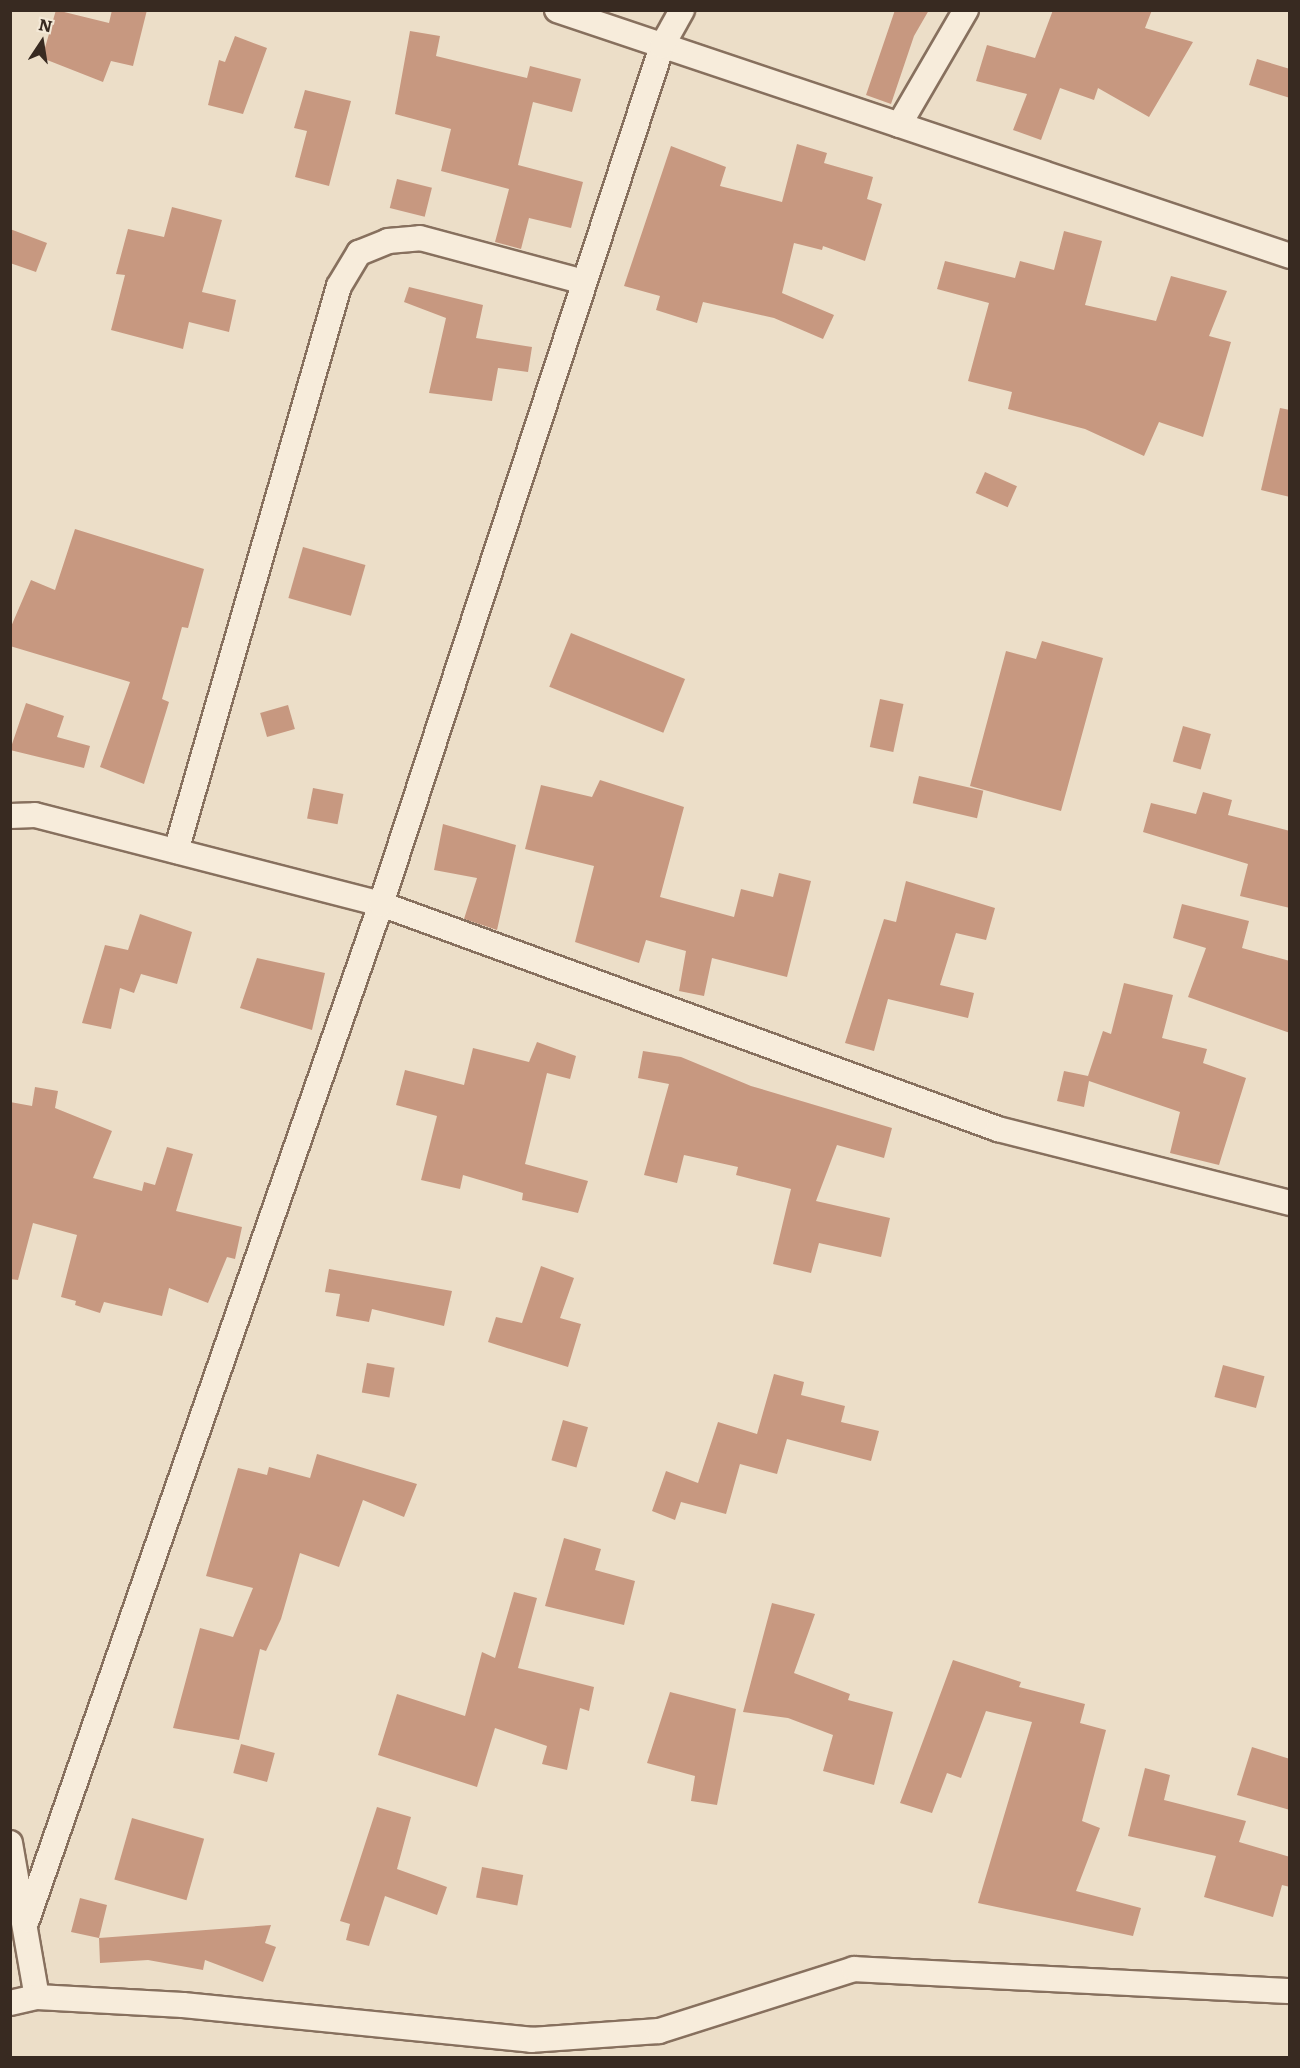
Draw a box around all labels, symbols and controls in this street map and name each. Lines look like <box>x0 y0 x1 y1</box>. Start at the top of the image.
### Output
text: N <box>37 11 55 38</box>
north arrow <box>12 12 72 72</box>

